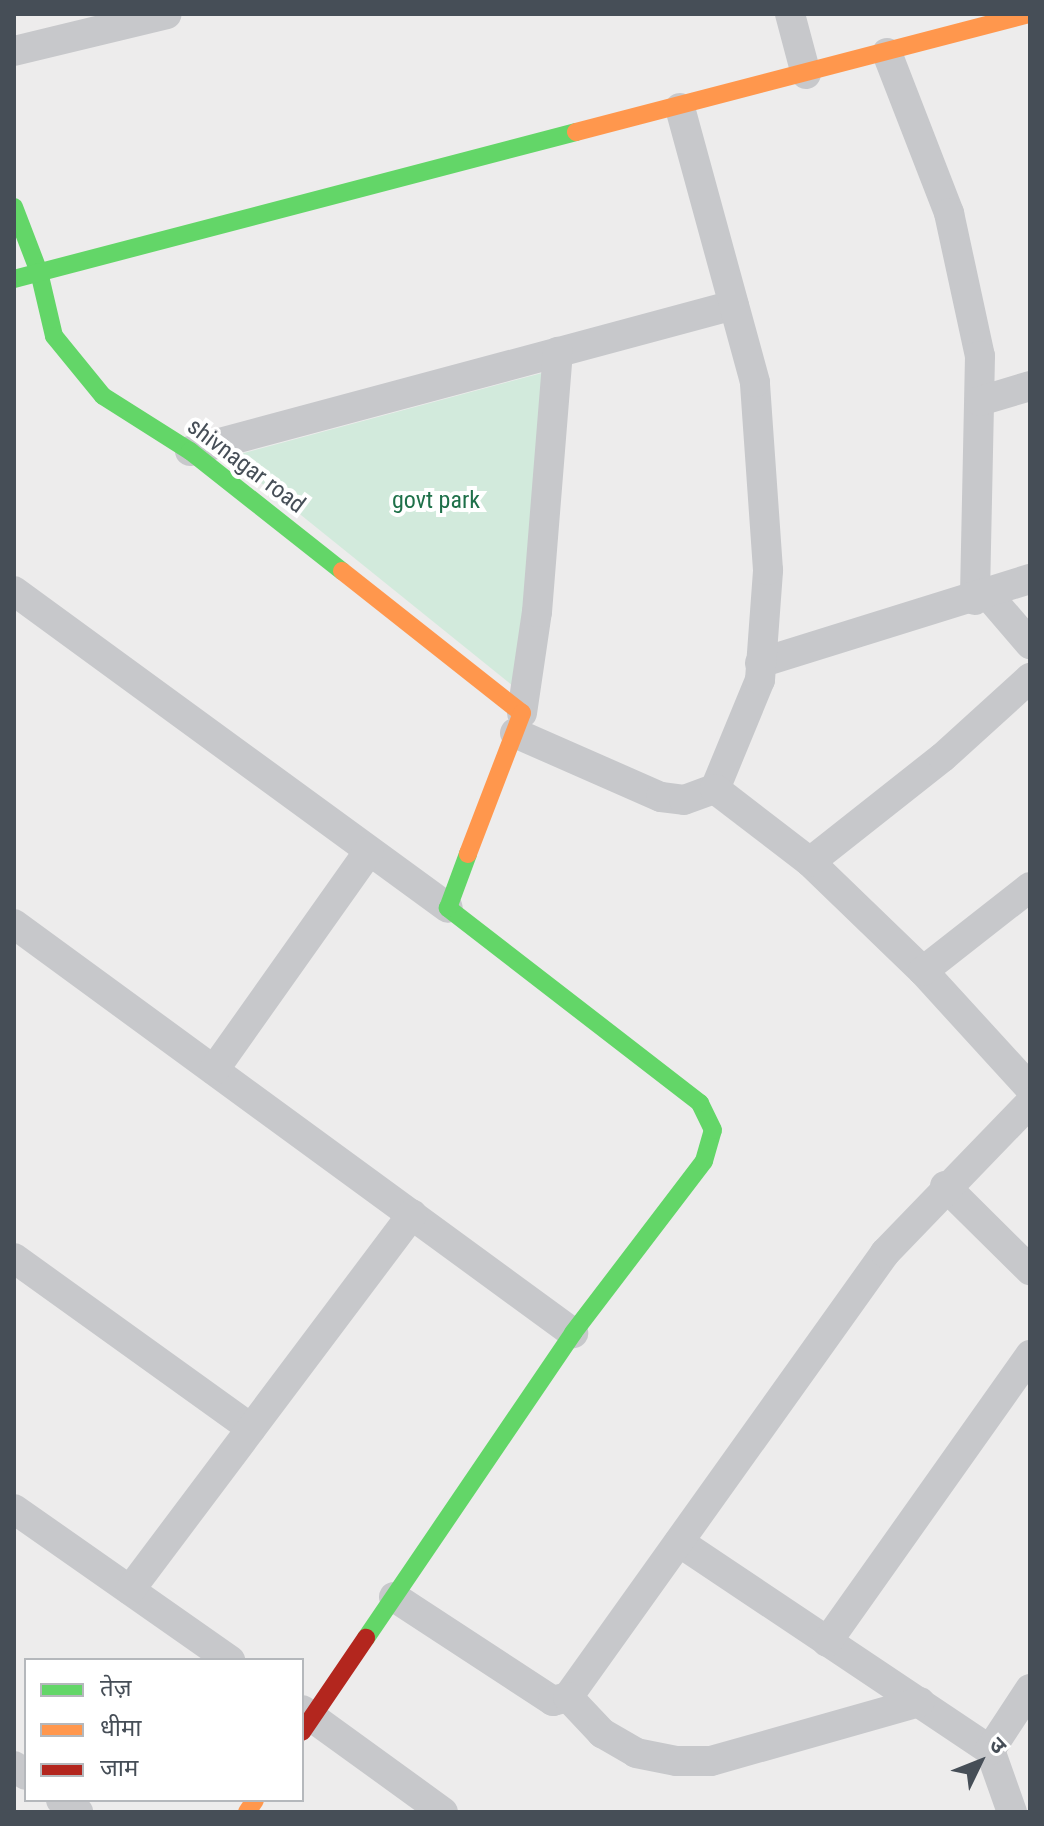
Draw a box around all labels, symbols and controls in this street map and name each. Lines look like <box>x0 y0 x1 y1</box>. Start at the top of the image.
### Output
street label: shivnagar road <box>181 412 311 520</box>
park label: govt park <box>392 487 480 515</box>
legend <box>24 1658 304 1802</box>
text: तेज़ <box>100 1674 132 1702</box>
text: धीमा <box>100 1714 142 1742</box>
north arrow <box>940 1722 1020 1802</box>
text: उ <box>984 1732 1011 1759</box>
text: जाम <box>100 1754 138 1782</box>

